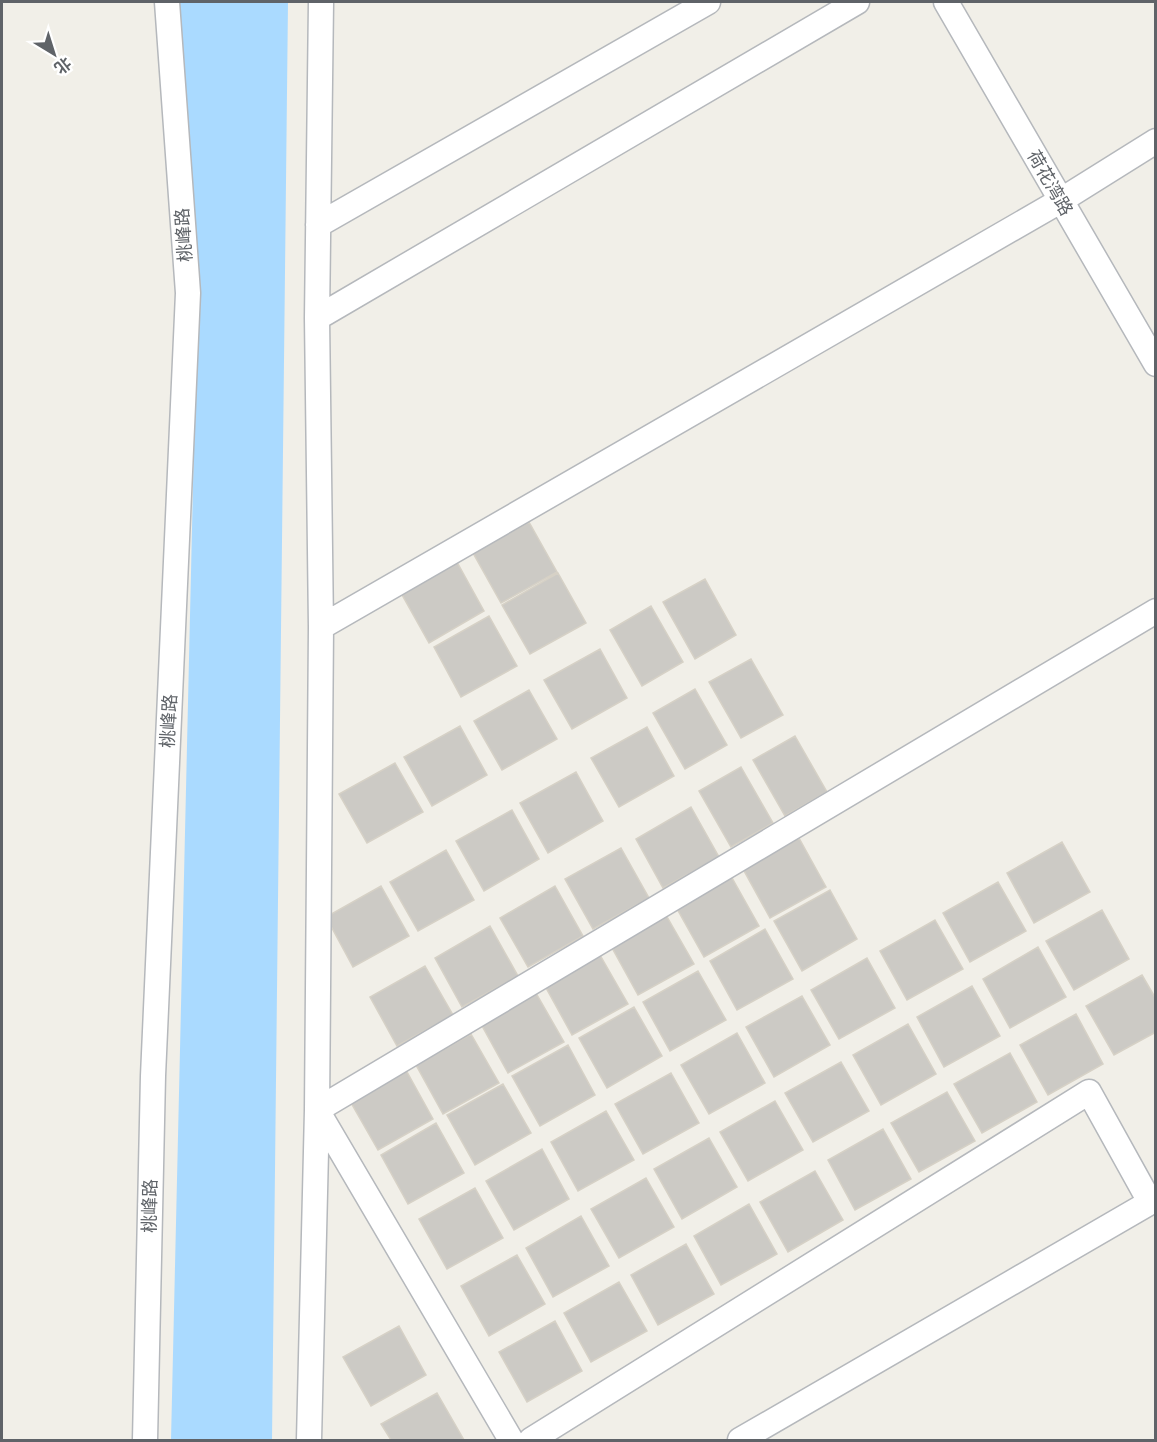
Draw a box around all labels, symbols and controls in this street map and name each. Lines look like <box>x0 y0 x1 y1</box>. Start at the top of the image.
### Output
north arrow <box>24 24 84 84</box>
text: 北 <box>50 51 76 79</box>
street label: 荷花湾路 <box>1021 146 1078 221</box>
street label: 桃峰路 <box>170 207 199 263</box>
street label: 桃峰路 <box>156 693 183 749</box>
street label: 桃峰路 <box>138 1179 163 1233</box>

